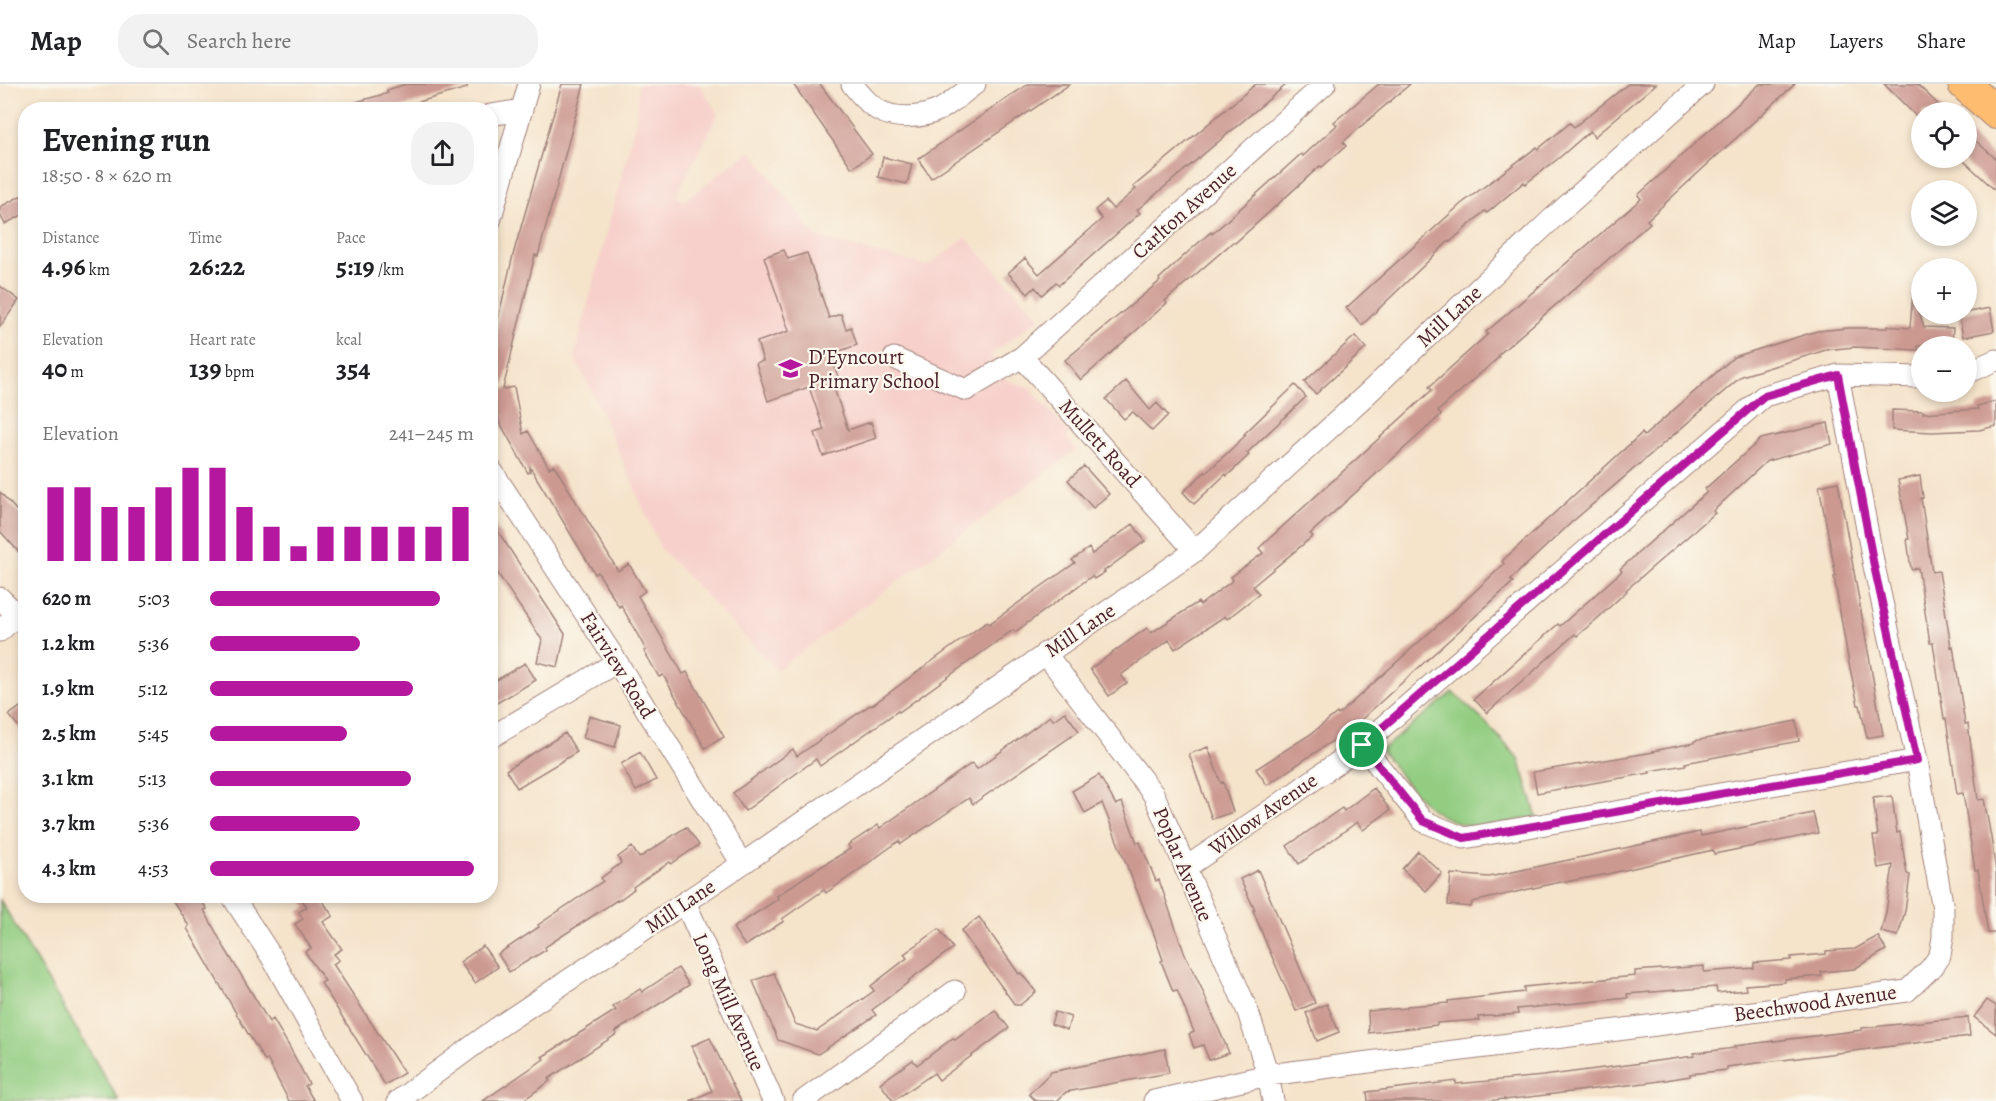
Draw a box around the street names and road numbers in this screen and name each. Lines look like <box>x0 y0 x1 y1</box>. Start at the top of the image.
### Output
street label: Carlton Avenue <box>1126 157 1242 265</box>
street label: Mill Lane <box>1410 279 1488 353</box>
street label: Mullett Road <box>1053 393 1148 494</box>
street label: Mill Lane <box>1039 596 1121 664</box>
street label: Fairview Road <box>574 606 662 724</box>
street label: Willow Avenue <box>1202 766 1323 862</box>
street label: Poplar Avenue <box>1146 802 1220 926</box>
street label: Mill Lane <box>639 872 721 940</box>
street label: Long Mill Avenue <box>686 929 772 1075</box>
street label: Beechwood Avenue <box>1732 978 1898 1028</box>

